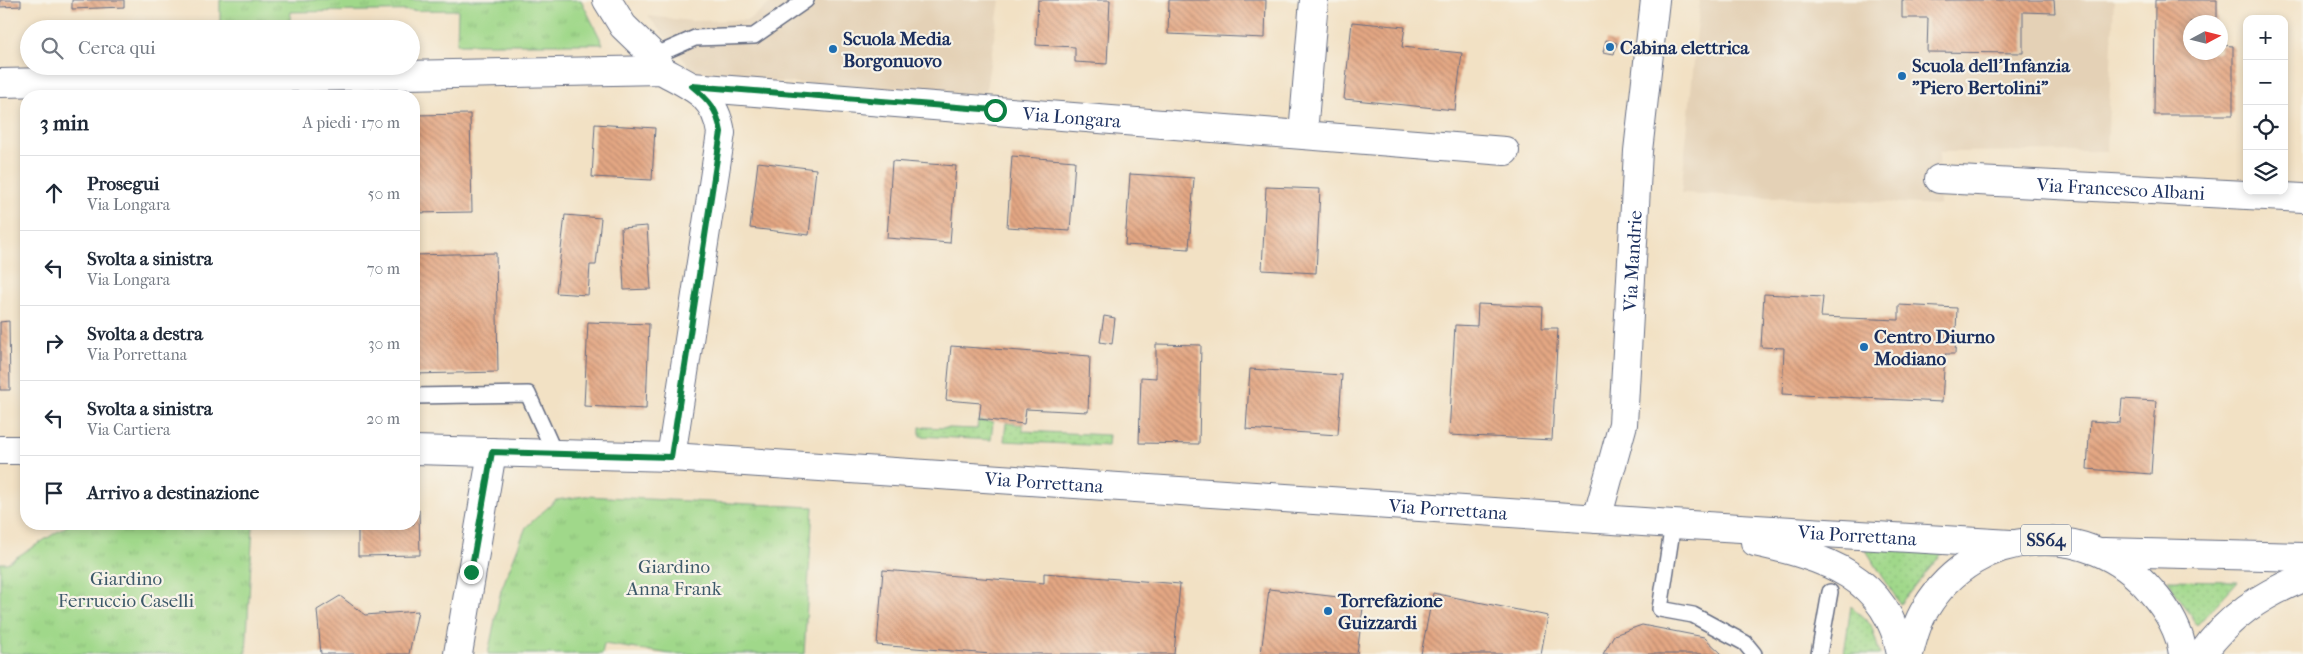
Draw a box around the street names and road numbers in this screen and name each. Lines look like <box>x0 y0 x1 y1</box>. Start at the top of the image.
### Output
street label: Via Longara <box>1021 103 1122 133</box>
street label: Via Francesco Albani <box>2035 174 2206 205</box>
street label: Via Mandrie <box>1619 210 1647 313</box>
street label: Via Porrettana <box>983 468 1104 498</box>
street label: Via Porrettana <box>1387 495 1508 525</box>
street label: Via Porrettana <box>1796 521 1918 550</box>
road number: SS64 <box>2021 524 2071 556</box>

